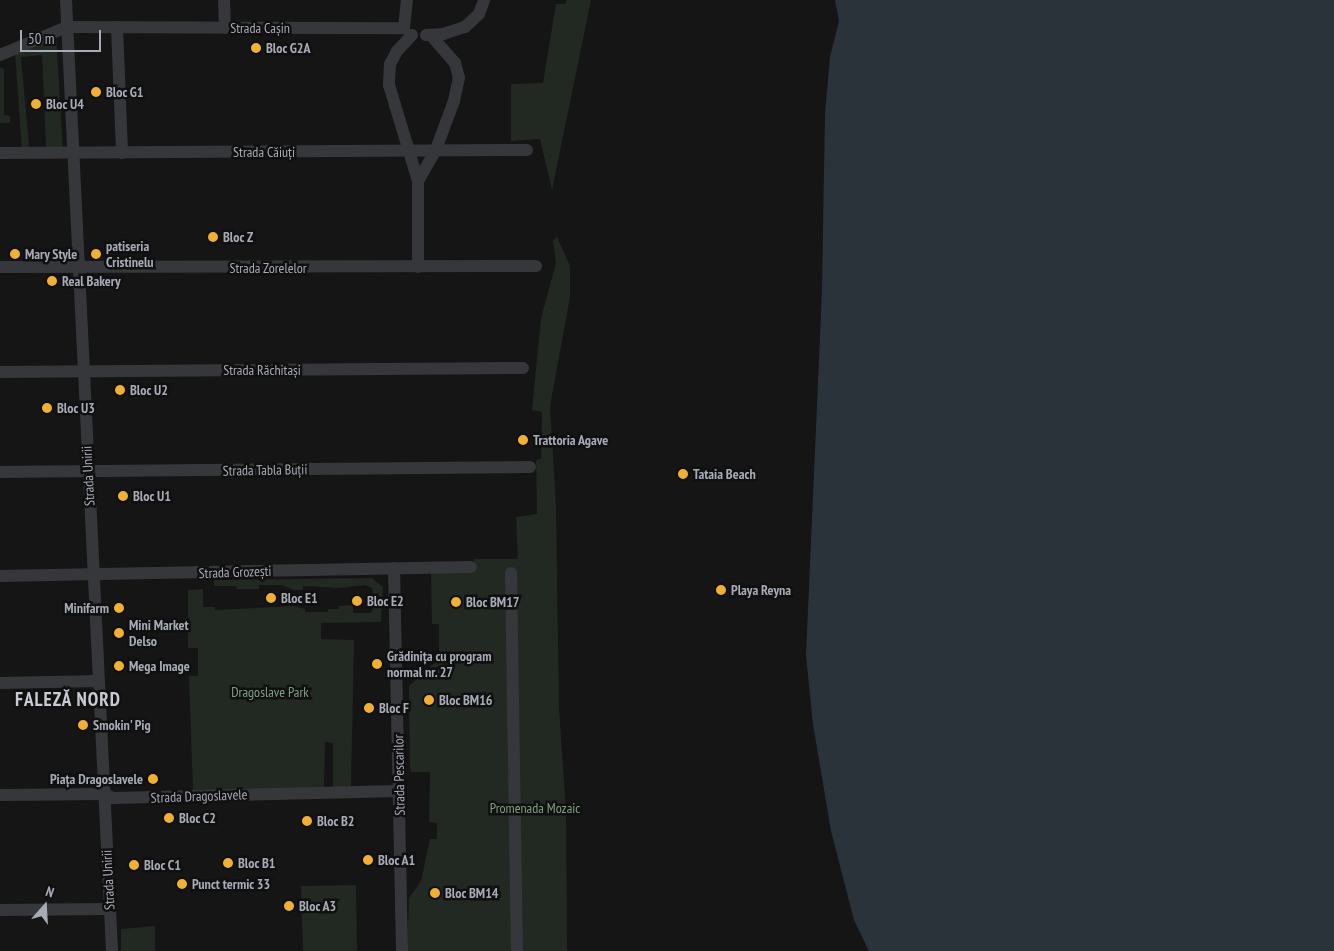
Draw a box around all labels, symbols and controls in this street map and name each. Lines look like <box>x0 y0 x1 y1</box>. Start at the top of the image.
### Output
scale bar <box>22 20 104 52</box>
street label: Strada Cașin <box>230 20 290 36</box>
text: 50 m <box>28 29 54 48</box>
place label: Bloc G2A <box>266 40 311 56</box>
marker: Bloc G2A <box>250 42 262 54</box>
place label: Bloc G1 <box>106 84 144 100</box>
marker: Bloc G1 <box>90 86 102 98</box>
place label: Bloc U4 <box>46 96 84 112</box>
marker: Bloc U4 <box>30 98 42 110</box>
street label: Strada Căiuți <box>233 144 295 160</box>
place label: Bloc Z <box>223 229 253 245</box>
marker: Bloc Z <box>207 231 219 243</box>
place label: patiseria Cristinelu <box>106 238 154 270</box>
place label: Mary Style <box>25 246 78 262</box>
marker: Mary Style <box>9 248 21 260</box>
marker: patiseria Cristinelu <box>90 248 102 260</box>
street label: Strada Zorelelor <box>229 260 307 276</box>
place label: Real Bakery <box>62 273 120 289</box>
marker: Real Bakery <box>46 275 58 287</box>
street label: Strada Răchitași <box>223 362 301 378</box>
place label: Bloc U2 <box>130 382 168 398</box>
marker: Bloc U2 <box>114 384 126 396</box>
place label: Bloc U3 <box>57 400 95 416</box>
marker: Bloc U3 <box>41 402 53 414</box>
place label: Trattoria Agave <box>533 432 609 448</box>
marker: Trattoria Agave <box>517 434 529 446</box>
street label: Strada Unirii <box>78 445 98 507</box>
street label: Strada Tabla Buții <box>222 461 308 479</box>
place label: Tataia Beach <box>693 466 756 482</box>
marker: Tataia Beach <box>677 468 689 480</box>
place label: Bloc U1 <box>133 488 171 504</box>
marker: Bloc U1 <box>117 490 129 502</box>
street label: Strada Grozești <box>198 562 272 582</box>
place label: Playa Reyna <box>731 582 791 598</box>
marker: Playa Reyna <box>715 584 727 596</box>
place label: Bloc E1 <box>281 590 318 606</box>
marker: Bloc E1 <box>265 592 277 604</box>
place label: Bloc E2 <box>367 593 404 609</box>
place label: Bloc BM17 <box>466 594 520 610</box>
marker: Bloc E2 <box>351 595 363 607</box>
marker: Bloc BM17 <box>450 596 462 608</box>
place label: Minifarm <box>64 600 109 616</box>
marker: Minifarm <box>113 602 125 614</box>
place label: Mini Market Delso <box>129 617 189 650</box>
marker: Mini Market Delso <box>113 627 125 639</box>
place label: Grădinița cu program normal nr. 27 <box>387 648 491 680</box>
place label: Mega Image <box>129 658 190 674</box>
marker: Grădinița cu program normal nr. 27 <box>371 658 383 670</box>
marker: Mega Image <box>113 660 125 672</box>
park label: Dragoslave Park <box>231 684 309 700</box>
district label: FALEZĂ NORD <box>13 689 123 711</box>
place label: Bloc BM16 <box>439 692 493 708</box>
marker: Bloc BM16 <box>423 694 435 706</box>
place label: Bloc F <box>379 700 409 716</box>
marker: Bloc F <box>363 702 375 714</box>
place label: Smokin' Pig <box>93 717 152 733</box>
marker: Smokin' Pig <box>77 719 89 731</box>
street label: Strada Pescarilor <box>390 734 408 816</box>
place label: Piața Dragoslavele <box>50 771 143 787</box>
marker: Piața Dragoslavele <box>147 773 159 785</box>
street label: Strada Dragoslavele <box>150 786 248 806</box>
park label: Promenada Mozaic <box>490 800 580 816</box>
place label: Bloc C2 <box>179 810 216 826</box>
marker: Bloc C2 <box>163 812 175 824</box>
place label: Bloc B2 <box>317 813 355 829</box>
marker: Bloc B2 <box>301 815 313 827</box>
street label: Strada Unirii <box>98 849 118 911</box>
place label: Bloc A1 <box>378 852 416 868</box>
marker: Bloc A1 <box>362 854 374 866</box>
place label: Bloc B1 <box>238 855 276 871</box>
place label: Bloc C1 <box>144 857 181 873</box>
marker: Bloc B1 <box>222 857 234 869</box>
marker: Bloc C1 <box>128 859 140 871</box>
place label: Punct termic 33 <box>192 876 270 892</box>
marker: Punct termic 33 <box>176 878 188 890</box>
north arrow <box>20 881 70 931</box>
text: N <box>43 882 56 902</box>
place label: Bloc BM14 <box>445 885 499 901</box>
marker: Bloc BM14 <box>429 887 441 899</box>
place label: Bloc A3 <box>299 898 337 914</box>
marker: Bloc A3 <box>283 900 295 912</box>

